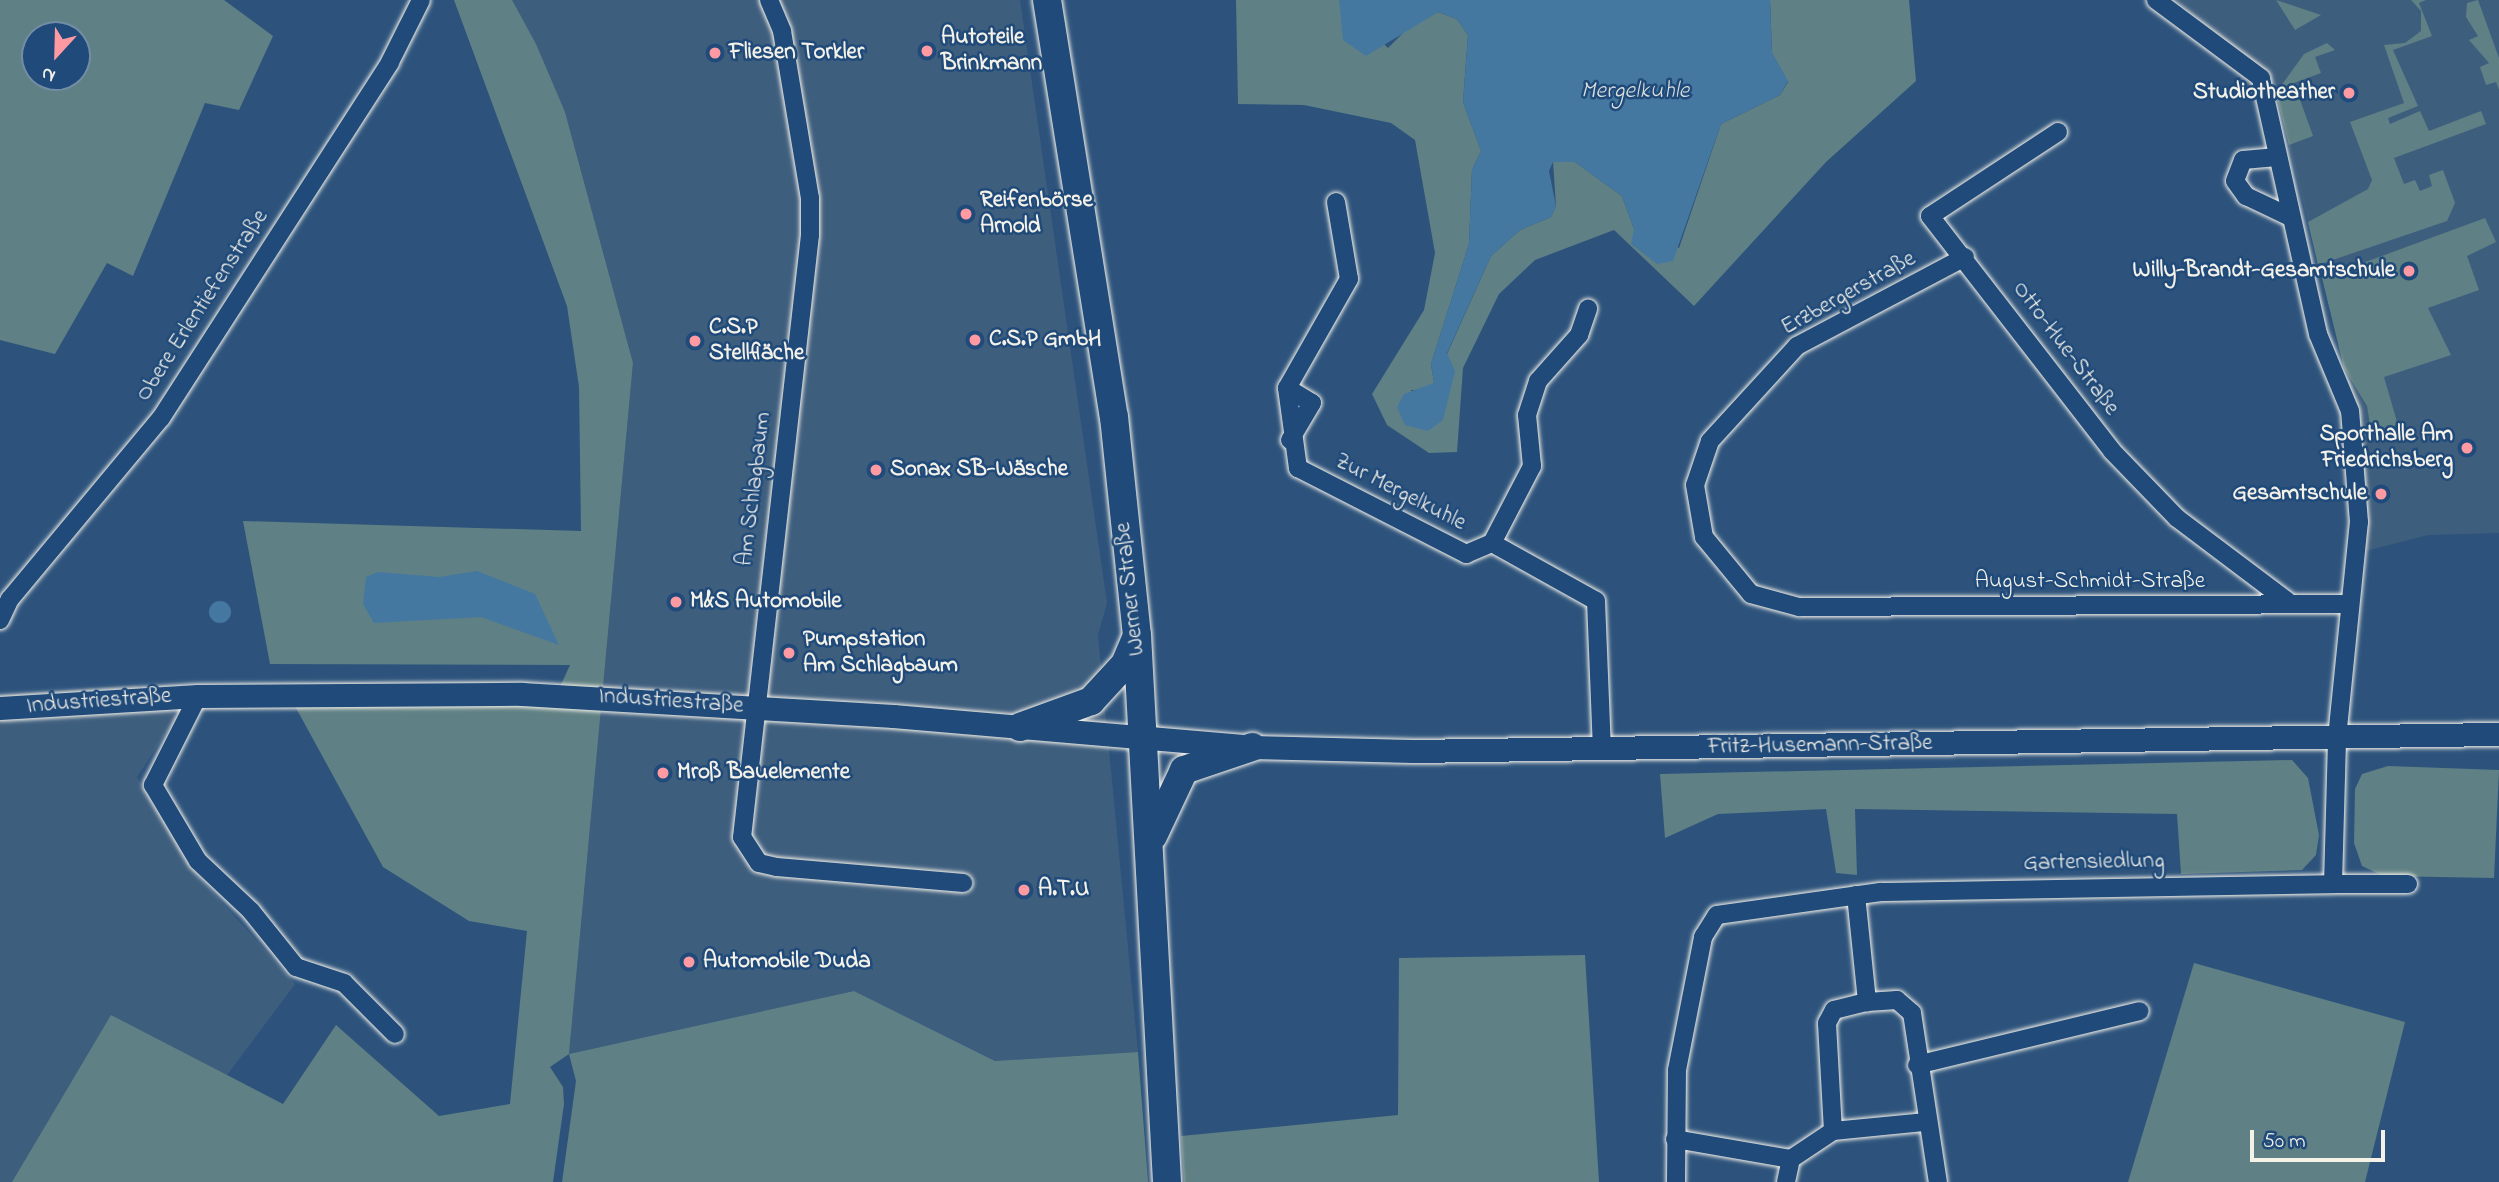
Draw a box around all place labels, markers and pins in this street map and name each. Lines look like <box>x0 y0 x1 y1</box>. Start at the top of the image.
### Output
place label: Autoteile Brinkmann <box>941 24 1042 78</box>
place label: Fliesen Torkler <box>729 39 864 67</box>
marker: Autoteile Brinkmann <box>919 43 935 59</box>
marker: Fliesen Torkler <box>707 45 723 61</box>
place label: Studiotheather <box>2193 79 2335 107</box>
marker: Studiotheather <box>2341 85 2357 101</box>
place label: Reifenbörse Arnold <box>980 187 1093 241</box>
marker: Reifenbörse Arnold <box>958 206 974 222</box>
place label: Willy-Brandt-Gesamtschule <box>2133 257 2395 285</box>
marker: Willy-Brandt-Gesamtschule <box>2401 263 2417 279</box>
place label: C.S.P Stellfläche <box>709 314 804 368</box>
place label: C.S.P GmbH <box>989 326 1101 354</box>
marker: C.S.P GmbH <box>967 332 983 348</box>
marker: C.S.P Stellfläche <box>687 333 703 349</box>
place label: Sporthalle Am Friedrichsberg <box>2320 421 2453 475</box>
marker: Sporthalle Am Friedrichsberg <box>2459 440 2475 456</box>
place label: Sonax SB-Wäsche <box>890 456 1068 484</box>
marker: Sonax SB-Wäsche <box>868 462 884 478</box>
place label: Gesamtschule <box>2232 480 2367 508</box>
marker: Gesamtschule <box>2373 486 2389 502</box>
place label: M&S Automobile <box>690 588 842 616</box>
marker: M&S Automobile <box>668 594 684 610</box>
place label: Pumpstation Am Schlagbaum <box>803 626 958 680</box>
marker: Pumpstation Am Schlagbaum <box>781 645 797 661</box>
place label: Mroß Bauelemente <box>677 759 850 787</box>
marker: Mroß Bauelemente <box>655 765 671 781</box>
place label: A.T.U <box>1038 876 1089 904</box>
marker: A.T.U <box>1016 882 1032 898</box>
place label: Automobile Duda <box>703 948 871 976</box>
marker: Automobile Duda <box>681 954 697 970</box>

